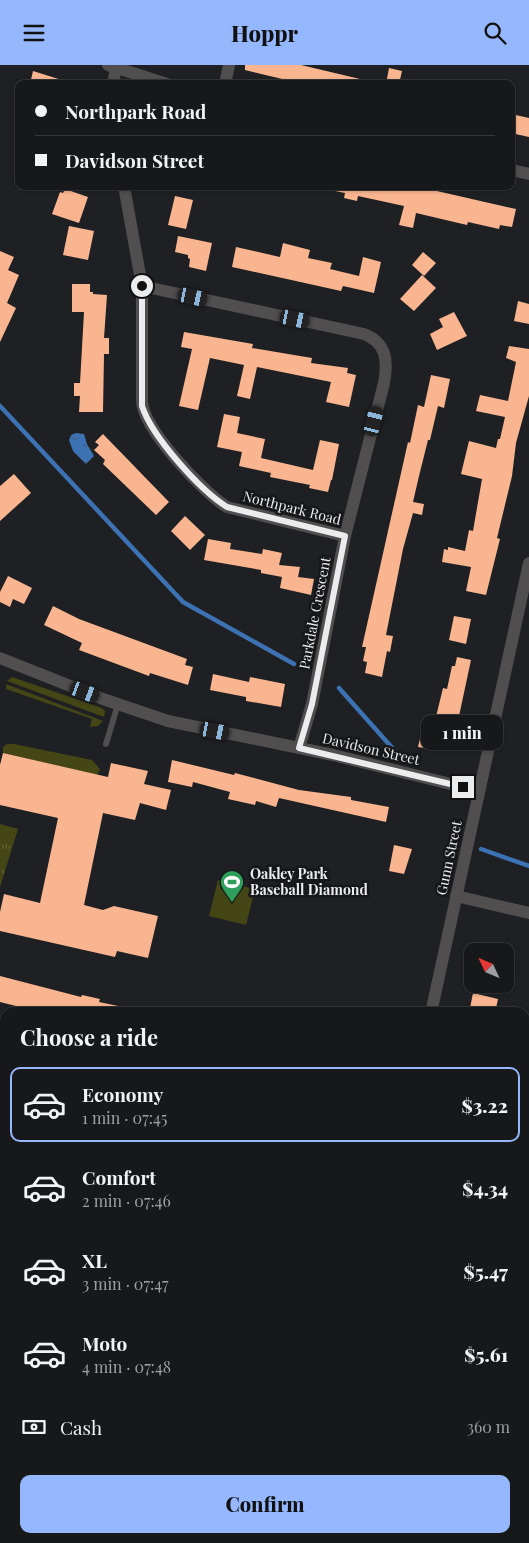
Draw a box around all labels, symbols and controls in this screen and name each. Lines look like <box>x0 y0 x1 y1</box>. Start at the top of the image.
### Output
text: Hoppr <box>231 18 298 48</box>
icon: menu <box>20 19 48 47</box>
icon: search <box>481 19 509 47</box>
text: Northpark Road <box>65 98 206 124</box>
text: Davidson Street <box>65 147 204 173</box>
route start <box>131 275 153 297</box>
car <box>176 287 209 307</box>
car <box>278 309 311 329</box>
car <box>363 405 384 437</box>
street label: Northpark Road <box>241 486 343 529</box>
street label: Parkdale Crescent <box>294 554 335 671</box>
car <box>68 680 101 704</box>
callout: 1 min <box>422 715 504 749</box>
car <box>198 721 231 741</box>
text: 1 min <box>442 722 482 743</box>
street label: Davidson Street <box>321 728 423 769</box>
route end <box>452 776 474 798</box>
street label: Gunn Street <box>431 818 466 897</box>
place label: Oakley Park Baseball Diamond <box>250 864 368 899</box>
sports icon: Oakley Park Baseball Diamond <box>219 869 245 903</box>
north arrow <box>464 943 514 993</box>
map controls <box>464 943 514 993</box>
text: Choose a ride <box>20 1022 158 1052</box>
text: Economy <box>82 1081 163 1107</box>
icon: car <box>22 1082 67 1127</box>
text: $3.22 <box>462 1092 508 1118</box>
text: 1 min · 07:45 <box>82 1107 167 1128</box>
text: Comfort <box>82 1164 156 1190</box>
icon: car <box>22 1165 67 1210</box>
text: $4.34 <box>462 1175 508 1201</box>
text: 2 min · 07:46 <box>82 1190 171 1211</box>
text: XL <box>82 1247 107 1273</box>
icon: car <box>22 1248 67 1293</box>
text: $5.47 <box>464 1258 508 1284</box>
text: 3 min · 07:47 <box>82 1273 168 1294</box>
text: Moto <box>82 1330 127 1356</box>
icon: car <box>22 1331 67 1376</box>
text: $5.61 <box>464 1341 508 1367</box>
text: 4 min · 07:48 <box>82 1356 171 1377</box>
icon: cash <box>20 1413 48 1441</box>
text: Cash <box>60 1414 102 1440</box>
text: 360 m <box>467 1416 510 1437</box>
button: Confirm <box>20 1475 510 1533</box>

